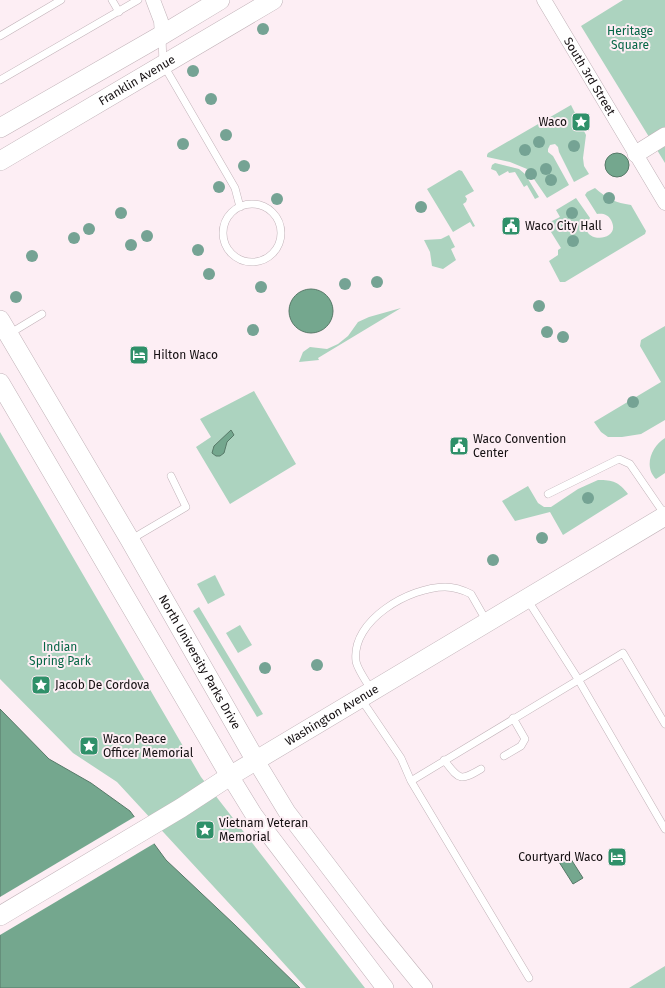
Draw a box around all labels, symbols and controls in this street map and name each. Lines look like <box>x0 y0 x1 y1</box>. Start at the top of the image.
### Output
park label: Heritage Square <box>607 24 653 52</box>
street label: South 3rd Street <box>561 35 619 119</box>
street label: Franklin Avenue <box>96 52 178 108</box>
place icon: Waco <box>570 111 592 133</box>
place label: Waco <box>538 115 567 129</box>
public building icon: Waco City Hall <box>500 215 522 237</box>
place label: Waco City Hall <box>525 219 602 233</box>
hotel icon: Hilton Waco <box>128 344 150 366</box>
place label: Hilton Waco <box>153 348 218 362</box>
place label: Waco Convention Center <box>473 432 566 460</box>
public building icon: Waco Convention Center <box>448 435 470 457</box>
street label: North University Parks Drive <box>156 592 243 732</box>
park label: Indian Spring Park <box>29 640 92 668</box>
place icon: Jacob De Cordova <box>30 674 52 696</box>
place label: Jacob De Cordova <box>55 678 150 692</box>
street label: Washington Avenue <box>283 682 381 748</box>
place label: Waco Peace Officer Memorial <box>103 732 194 760</box>
place icon: Waco Peace Officer Memorial <box>78 735 100 757</box>
place label: Vietnam Veteran Memorial <box>219 816 308 844</box>
place icon: Vietnam Veteran Memorial <box>194 819 216 841</box>
hotel icon: Courtyard Waco <box>606 846 628 868</box>
place label: Courtyard Waco <box>518 850 603 864</box>

